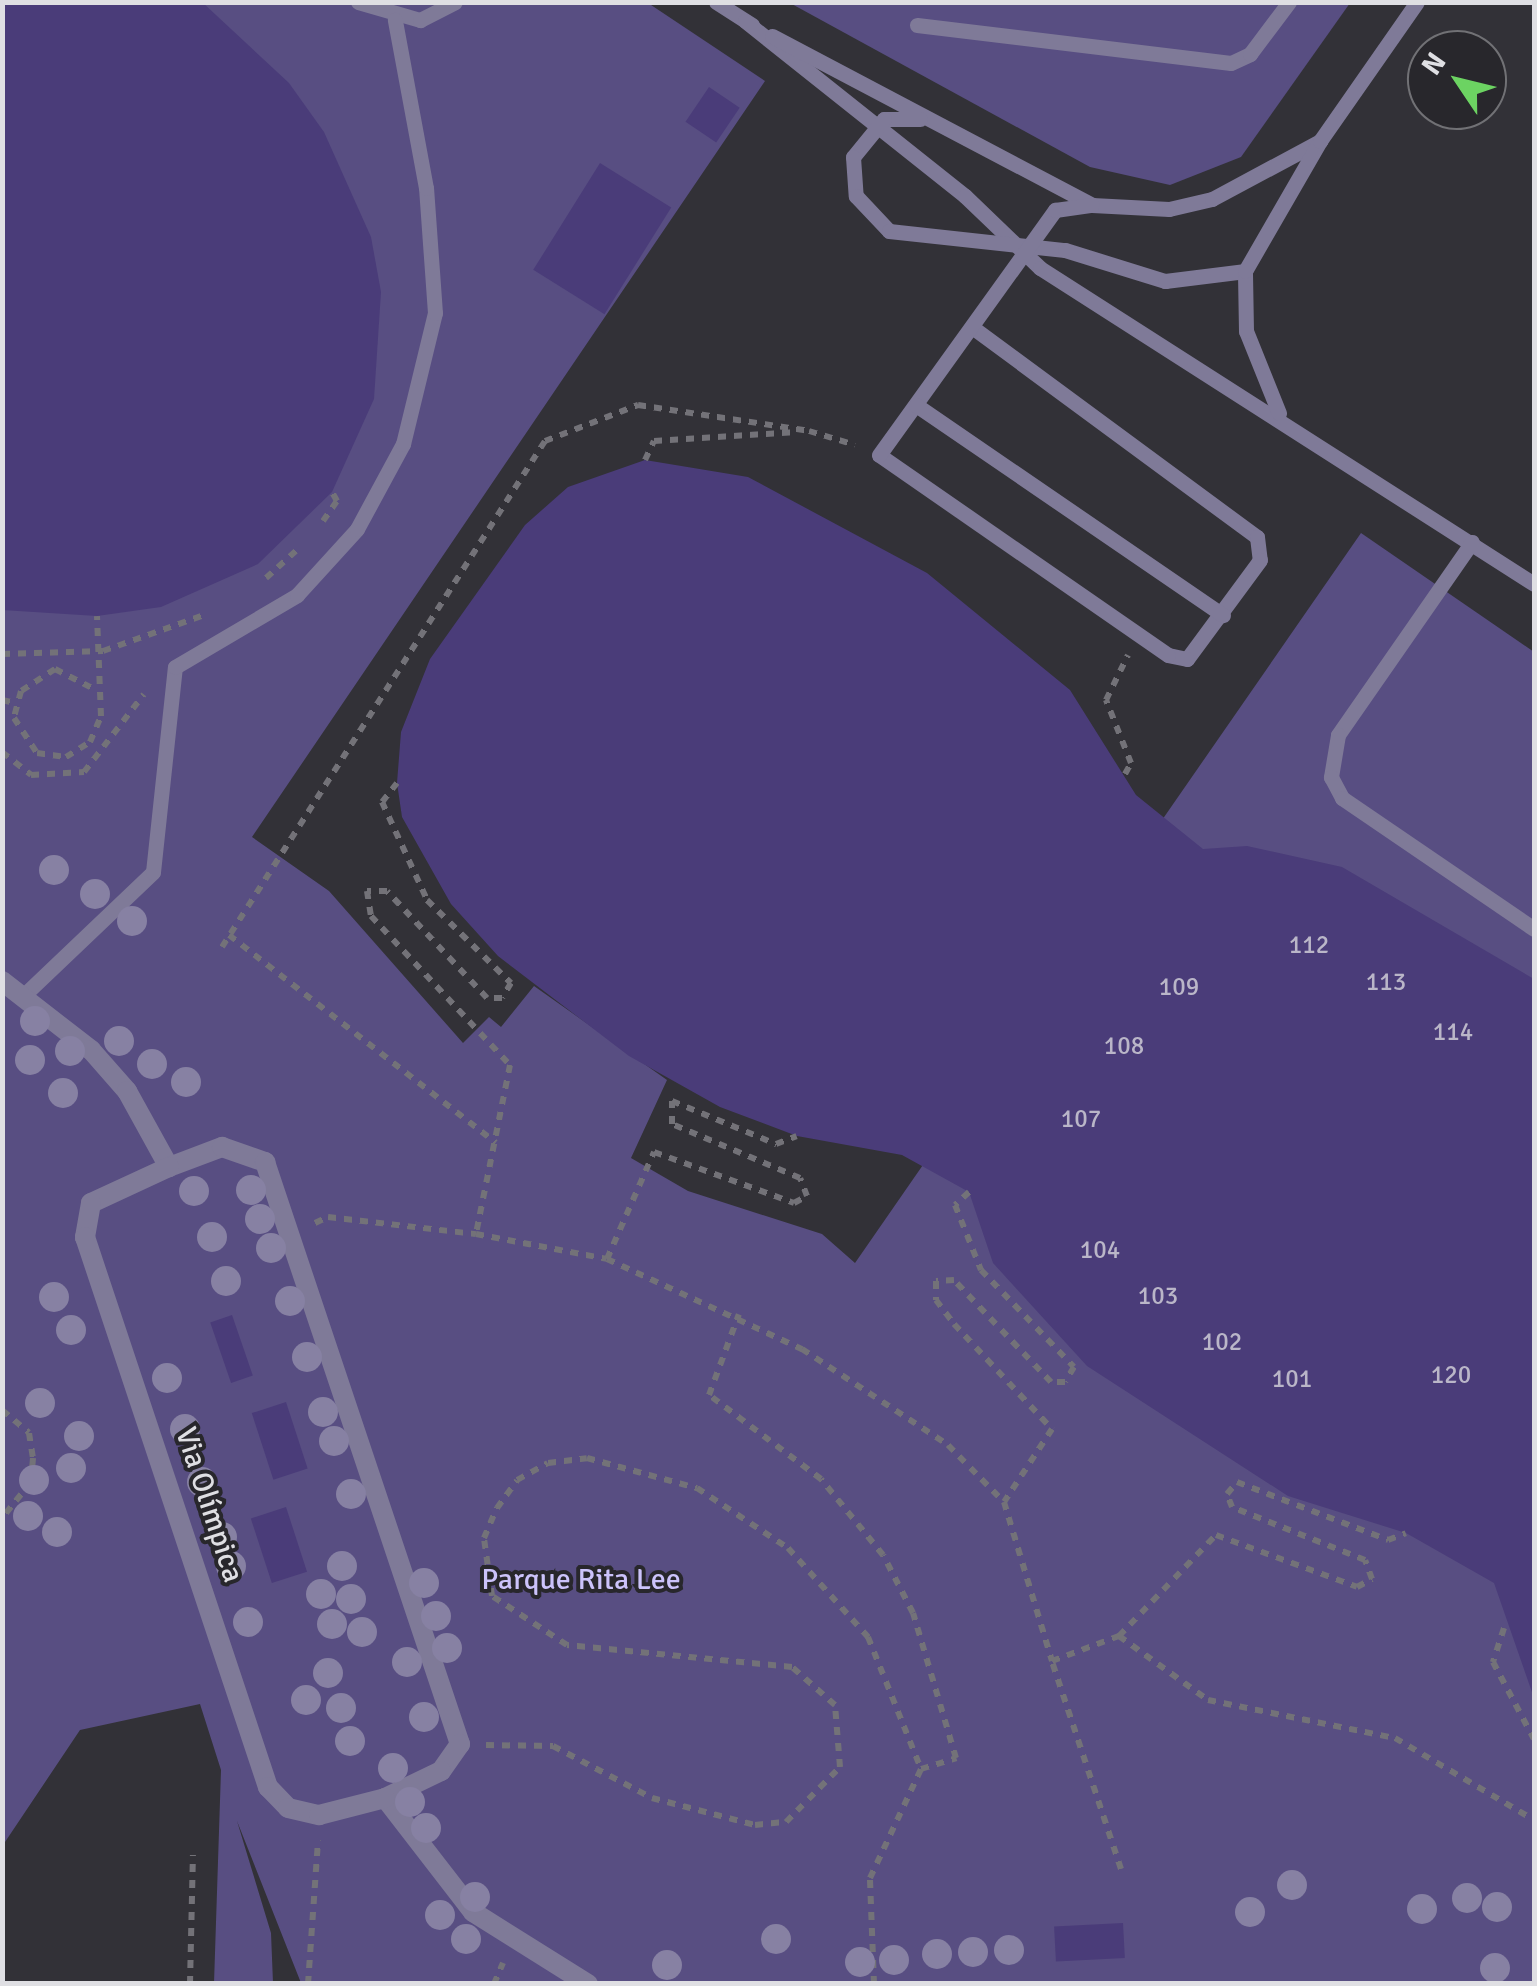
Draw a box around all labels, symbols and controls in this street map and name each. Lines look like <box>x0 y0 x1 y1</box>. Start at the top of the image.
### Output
north arrow <box>1407 30 1507 130</box>
text: N <box>1415 46 1454 82</box>
house number: 112 <box>1289 930 1329 960</box>
house number: 113 <box>1366 967 1406 997</box>
house number: 109 <box>1159 972 1199 1002</box>
house number: 114 <box>1433 1017 1473 1047</box>
house number: 108 <box>1104 1031 1144 1061</box>
house number: 107 <box>1061 1104 1101 1134</box>
house number: 104 <box>1080 1235 1120 1265</box>
house number: 103 <box>1138 1281 1178 1311</box>
house number: 102 <box>1202 1327 1242 1357</box>
house number: 120 <box>1431 1360 1471 1390</box>
house number: 101 <box>1272 1364 1312 1394</box>
street label: Via Olímpica <box>167 1423 251 1587</box>
park label: Parque Rita Lee <box>481 1562 681 1598</box>

